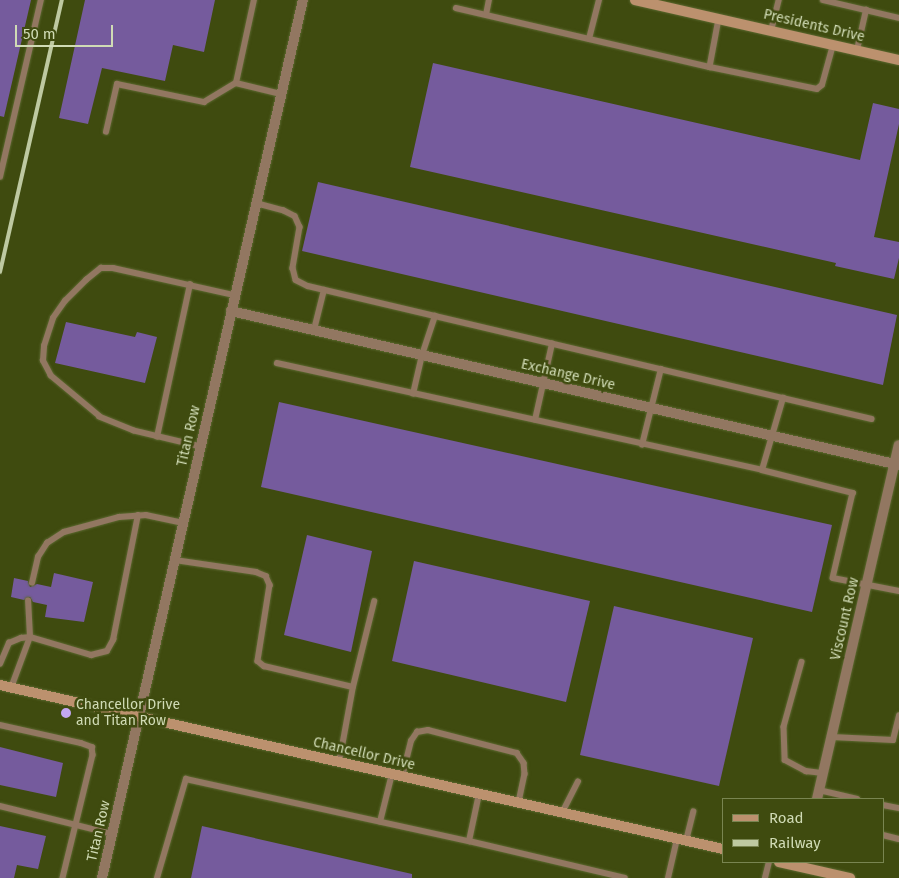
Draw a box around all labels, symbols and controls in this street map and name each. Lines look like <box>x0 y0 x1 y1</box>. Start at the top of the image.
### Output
street label: Presidents Drive <box>762 6 866 46</box>
scale bar <box>18 15 115 47</box>
text: 50 m <box>23 25 56 43</box>
street label: Exchange Drive <box>519 356 617 394</box>
street label: Titan Row <box>174 404 204 468</box>
street label: Viscount Row <box>827 576 863 662</box>
place label: Chancellor Drive and Titan Row <box>76 697 180 730</box>
marker: Chancellor Drive and Titan Row <box>60 707 72 719</box>
street label: Chancellor Drive <box>311 734 417 774</box>
legend <box>722 798 884 863</box>
street label: Titan Row <box>84 799 114 863</box>
text: Road <box>769 809 804 827</box>
text: Railway <box>769 834 821 852</box>

